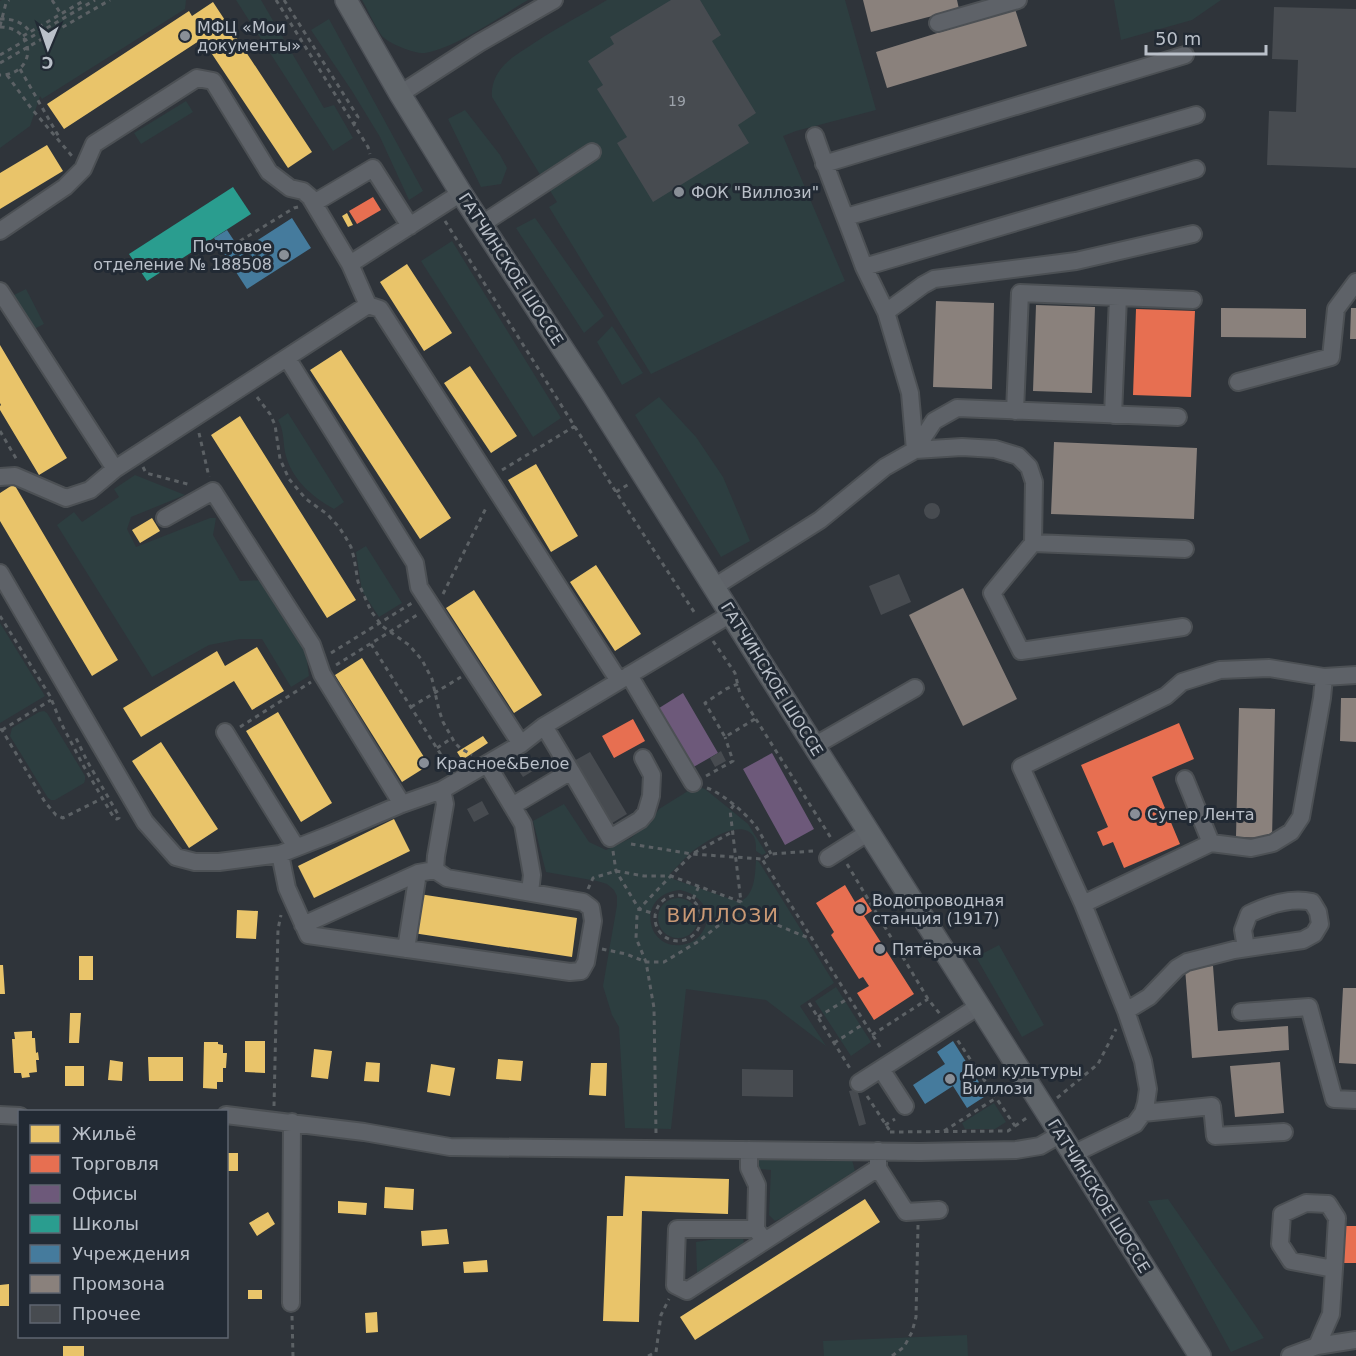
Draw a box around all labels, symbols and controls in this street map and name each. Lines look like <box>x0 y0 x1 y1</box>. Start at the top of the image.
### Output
north arrow <box>18 18 78 78</box>
place label: МФЦ «Мои документы» <box>197 18 301 55</box>
scale bar <box>1146 18 1266 56</box>
text: 50 m <box>1155 28 1201 49</box>
marker: МФЦ «Мои документы» <box>178 29 192 43</box>
text: С <box>41 53 54 72</box>
house number: 19 <box>668 93 686 109</box>
place label: ФОК "Виллози" <box>691 183 819 202</box>
marker: ФОК "Виллози" <box>672 185 686 199</box>
street label: ГАТЧИНСКОЕ ШОССЕ <box>455 189 567 349</box>
place label: Почтовое отделение № 188508 <box>93 237 272 274</box>
marker: Почтовое отделение № 188508 <box>277 248 291 262</box>
street label: ГАТЧИНСКОЕ ШОССЕ <box>717 599 827 759</box>
place label: Красное&Белое <box>436 754 569 773</box>
marker: Красное&Белое <box>417 756 431 770</box>
place label: Супер Лента <box>1147 805 1255 824</box>
marker: Супер Лента <box>1128 807 1142 821</box>
place label: Водопроводная станция (1917) <box>872 891 1004 928</box>
marker: Водопроводная станция (1917) <box>853 902 867 916</box>
district label: ВИЛЛОЗИ <box>667 903 779 927</box>
place label: Пятёрочка <box>892 940 982 959</box>
marker: Пятёрочка <box>873 942 887 956</box>
place label: Дом культуры Виллози <box>962 1061 1082 1098</box>
marker: Дом культуры Виллози <box>943 1072 957 1086</box>
legend <box>18 1110 228 1338</box>
street label: ГАТЧИНСКОЕ ШОССЕ <box>1044 1116 1154 1276</box>
text: Жильё <box>72 1123 136 1144</box>
text: Торговля <box>71 1153 159 1174</box>
text: Офисы <box>72 1183 137 1204</box>
text: Школы <box>72 1213 139 1234</box>
text: Учреждения <box>72 1243 190 1264</box>
text: Промзона <box>72 1273 165 1294</box>
text: Прочее <box>72 1303 141 1324</box>

